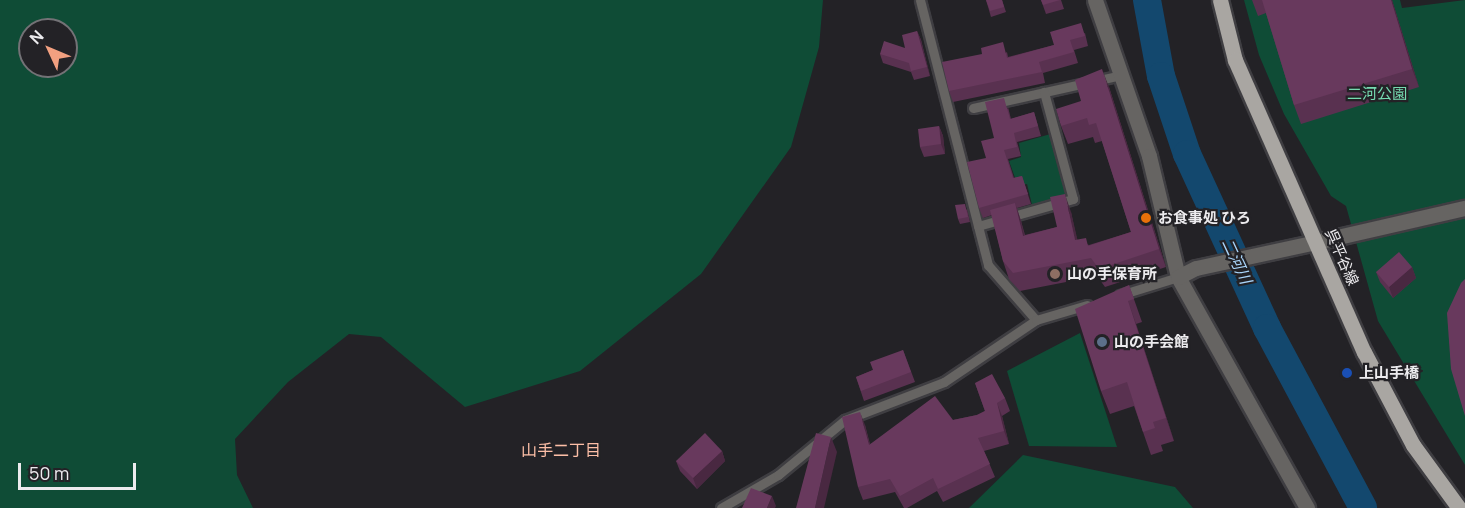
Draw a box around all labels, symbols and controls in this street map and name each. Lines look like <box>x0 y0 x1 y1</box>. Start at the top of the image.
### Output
north arrow <box>18 18 78 78</box>
text: N <box>25 25 48 49</box>
park label: 二河公園 <box>1347 85 1407 103</box>
place label: お食事処 ひろ <box>1158 209 1251 227</box>
marker: お食事処 ひろ <box>1139 211 1153 225</box>
street label: 呉平谷線 <box>1322 226 1362 288</box>
water label: 二河川 <box>1218 235 1256 287</box>
place label: 山の手保育所 <box>1067 265 1157 283</box>
marker: 山の手保育所 <box>1048 267 1062 281</box>
place label: 山の手会館 <box>1114 333 1189 351</box>
marker: 山の手会館 <box>1095 335 1109 349</box>
place label: 上山手橋 <box>1359 364 1419 382</box>
marker: 上山手橋 <box>1340 366 1354 380</box>
district label: 山手二丁目 <box>521 440 601 460</box>
scale bar <box>21 451 140 489</box>
text: 50 m <box>29 461 69 485</box>

